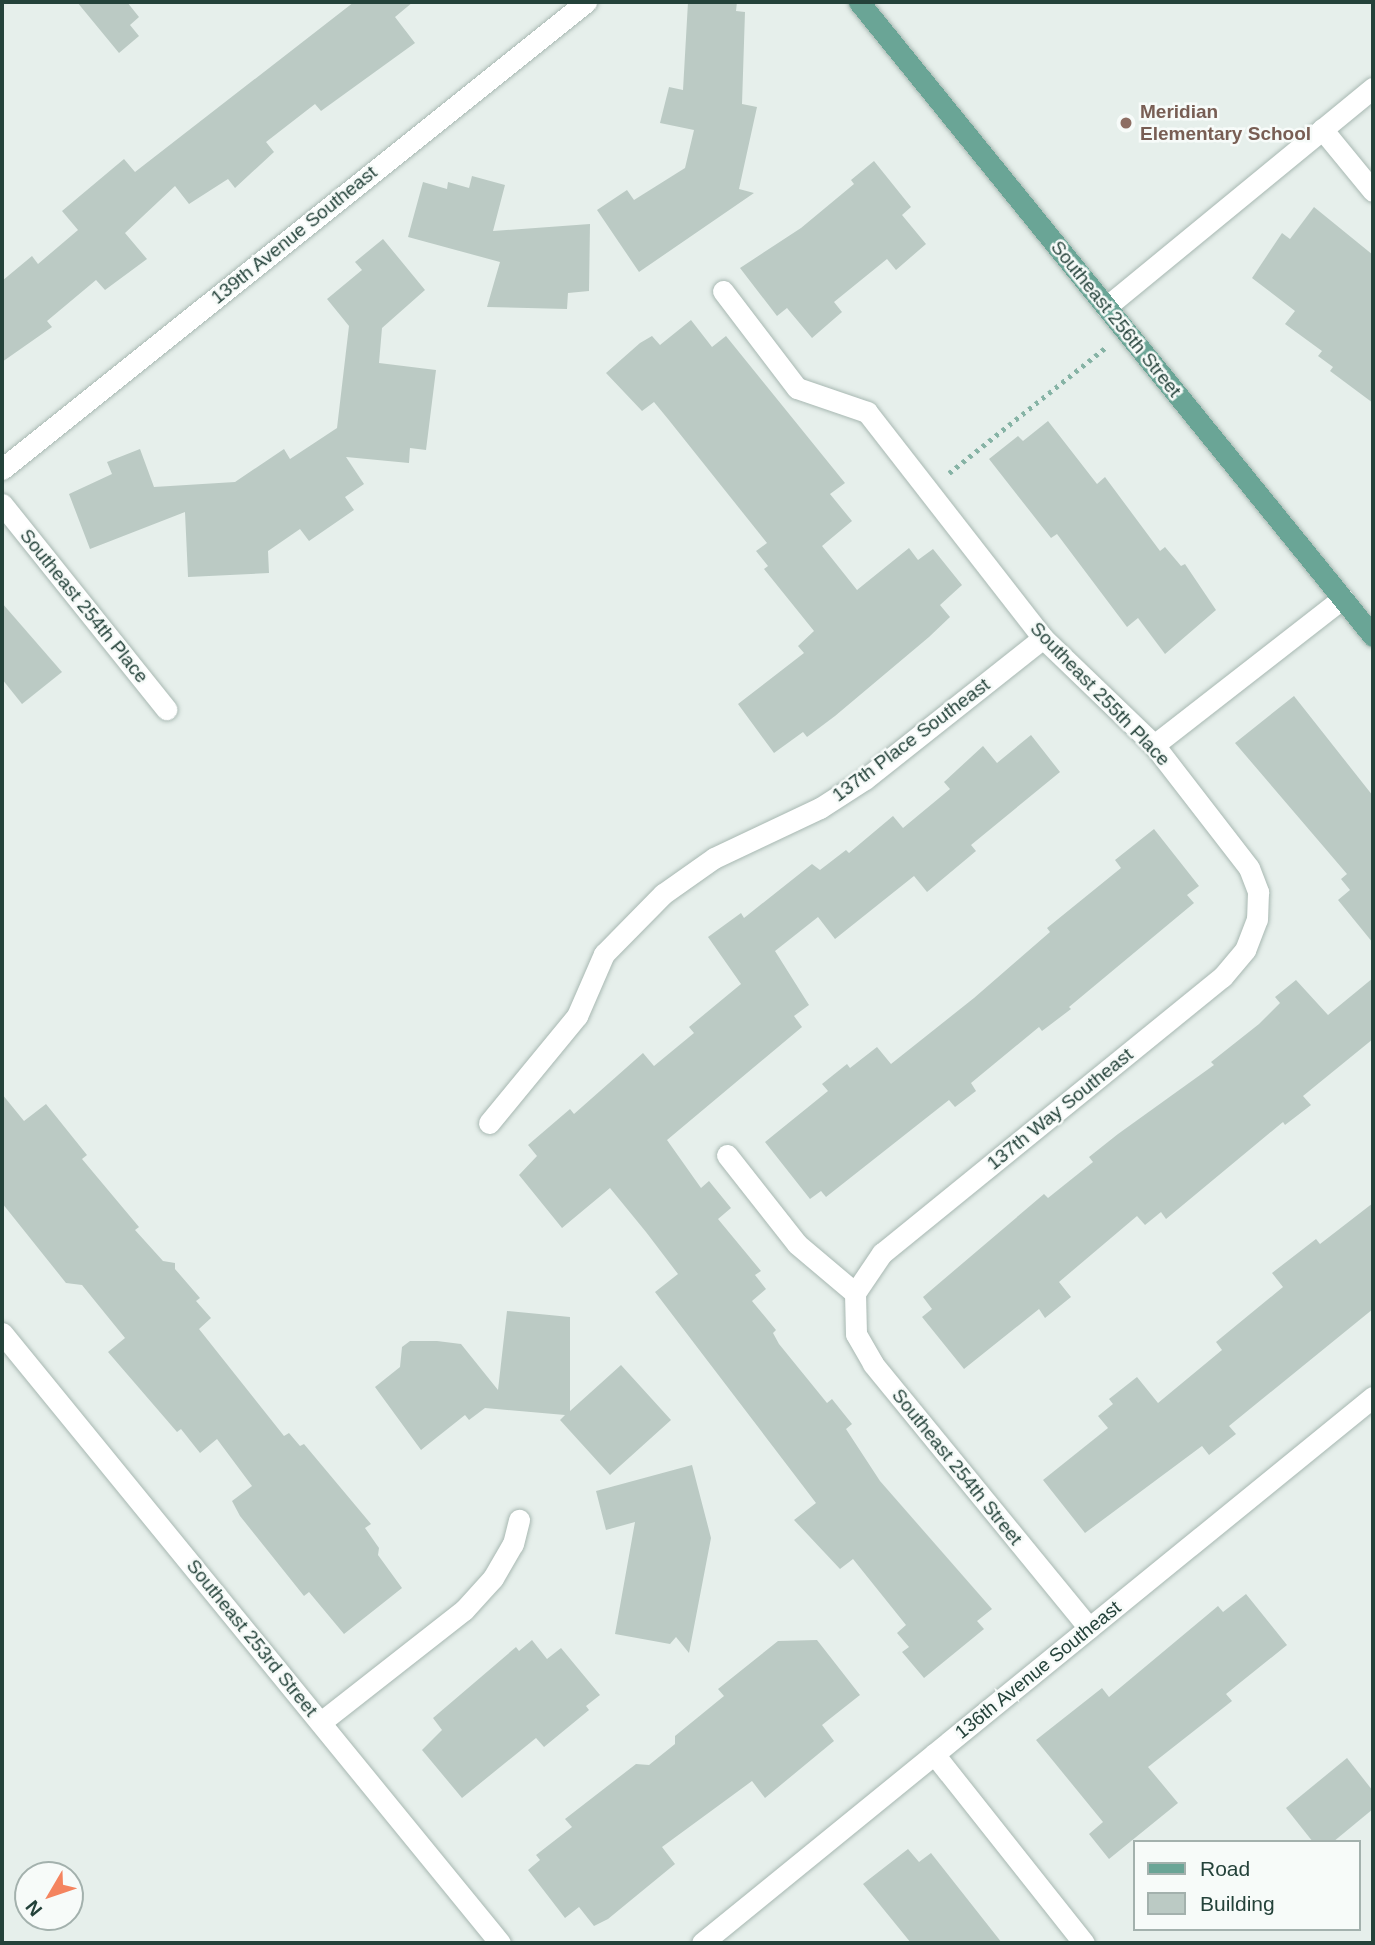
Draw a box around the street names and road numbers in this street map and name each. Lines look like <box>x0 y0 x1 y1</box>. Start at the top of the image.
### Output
street label: 139th Avenue Southeast <box>206 161 382 309</box>
street label: Southeast 256th Street <box>1046 236 1186 402</box>
street label: Southeast 254th Place <box>15 525 153 687</box>
street label: Southeast 255th Place <box>1025 617 1175 771</box>
street label: 137th Place Southeast <box>828 673 994 807</box>
street label: 137th Way Southeast <box>983 1043 1137 1175</box>
street label: Southeast 254th Street <box>887 1384 1027 1550</box>
street label: Southeast 253rd Street <box>182 1555 322 1721</box>
street label: 136th Avenue Southeast <box>950 1596 1126 1744</box>

